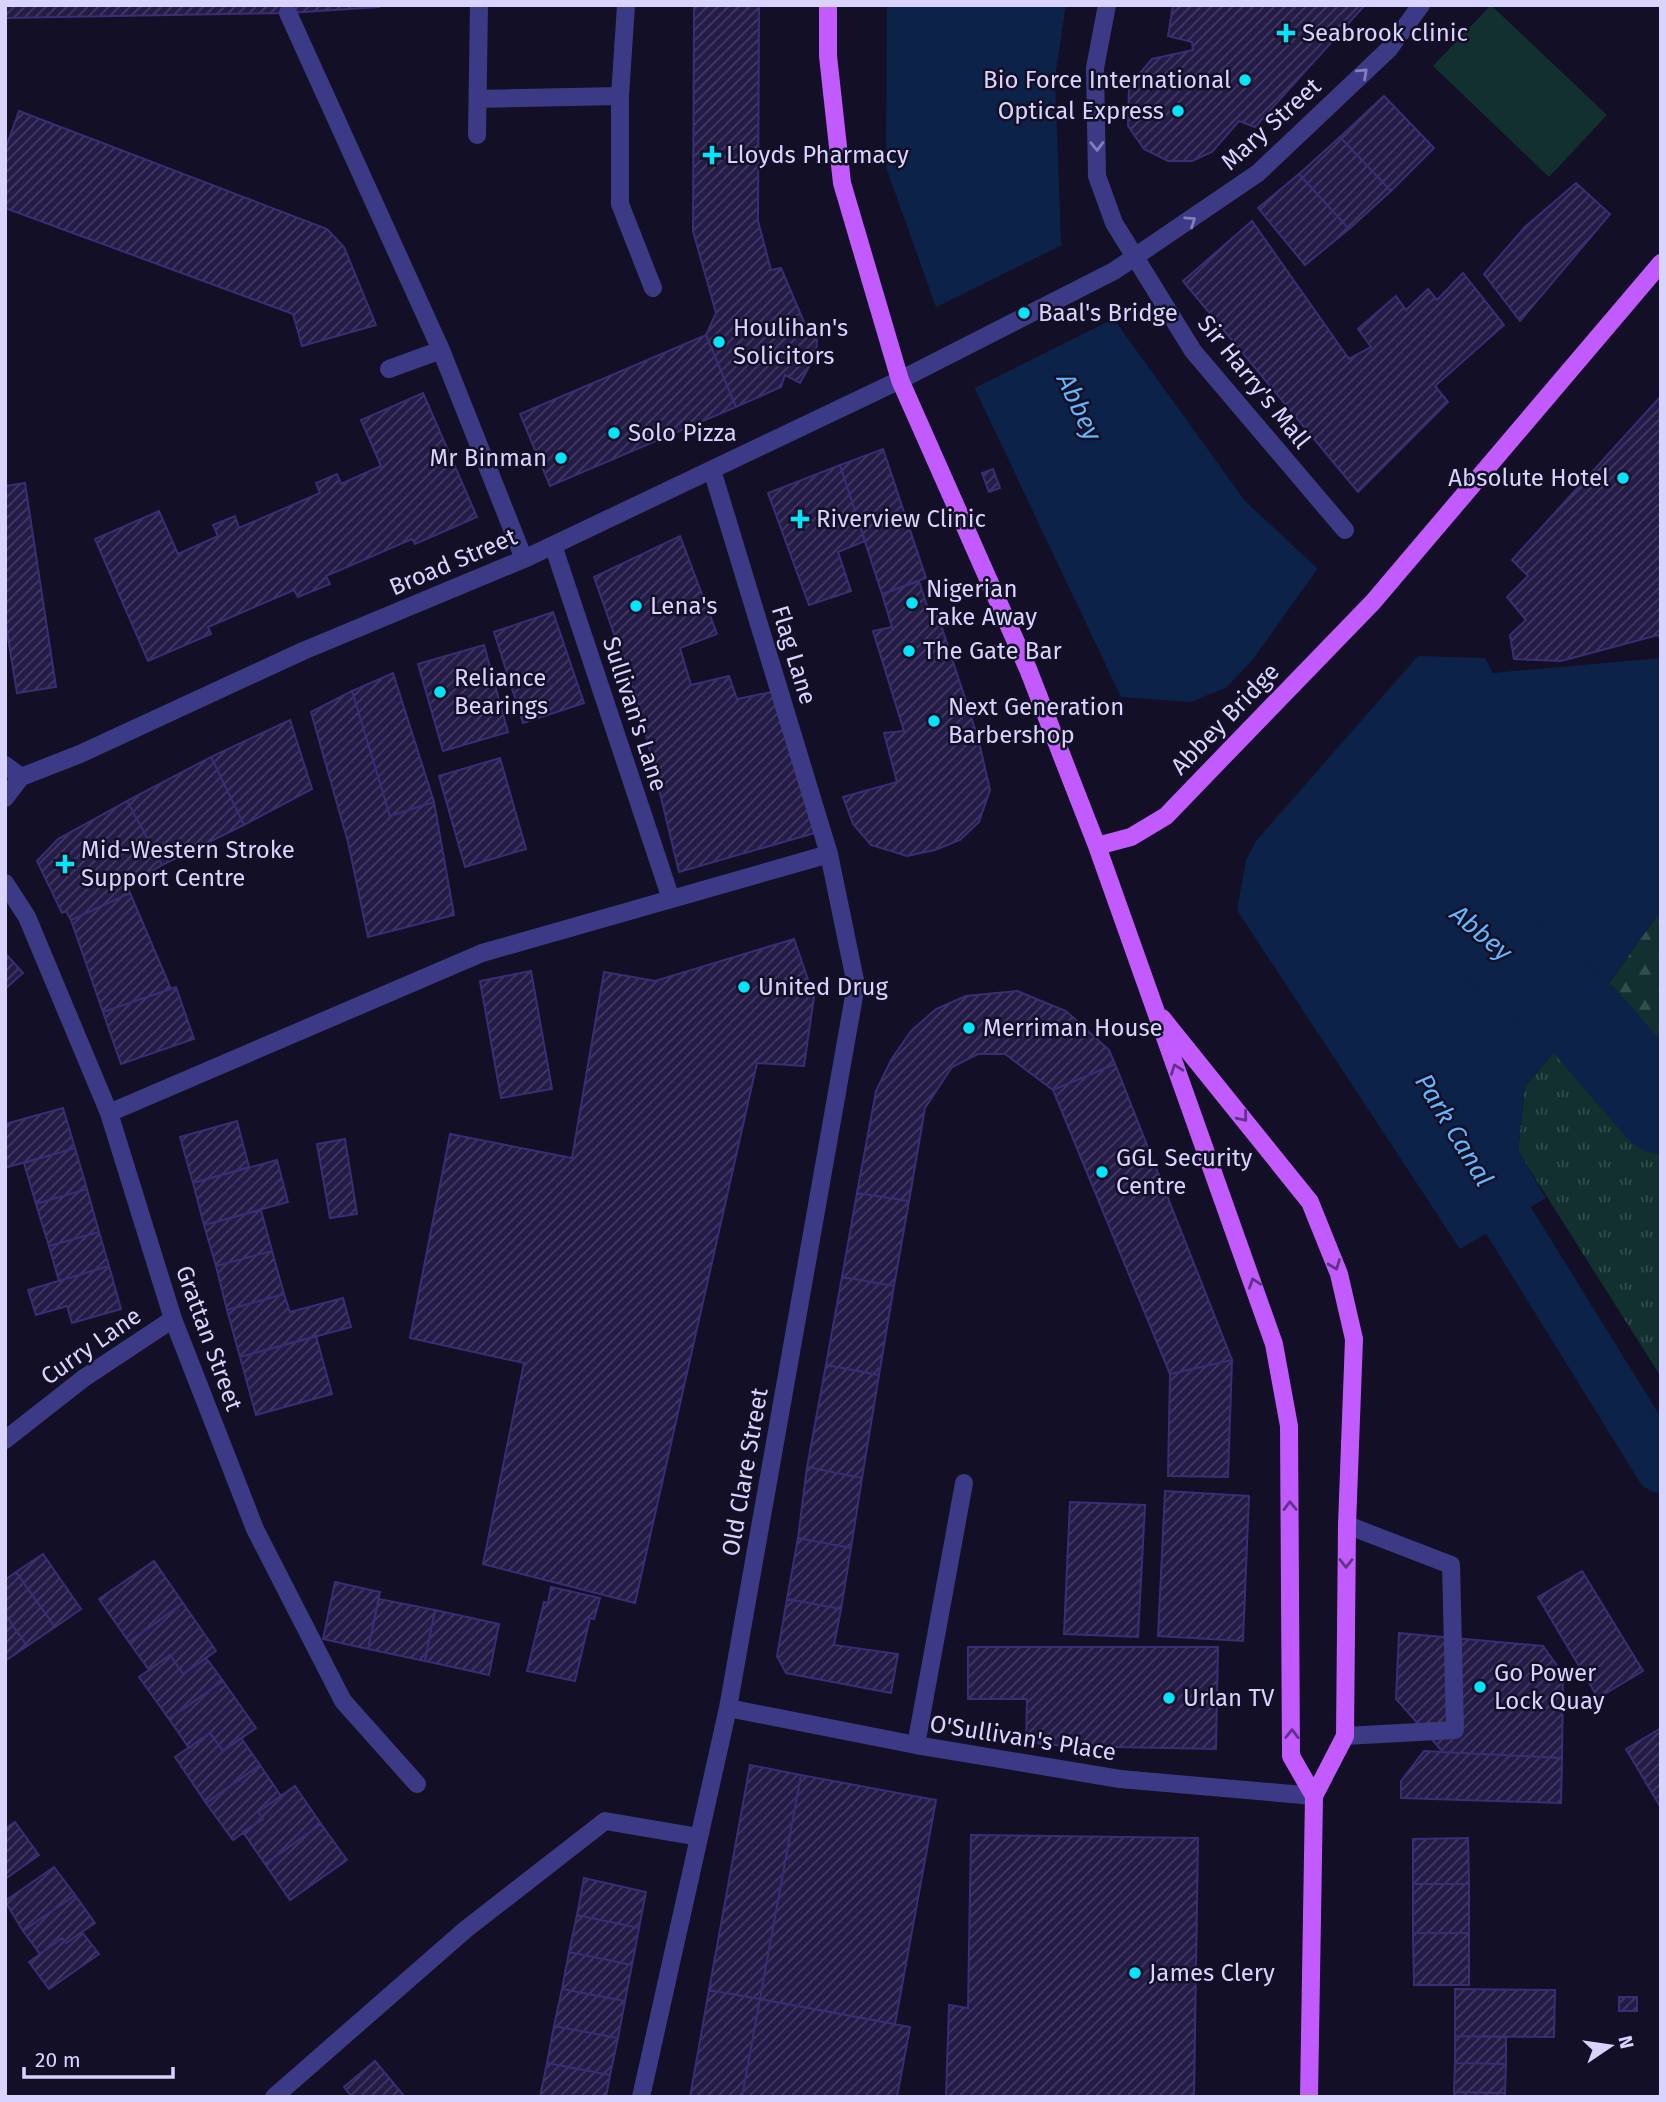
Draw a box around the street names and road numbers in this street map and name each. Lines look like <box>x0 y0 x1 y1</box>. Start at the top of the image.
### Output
street label: Mary Street <box>1215 72 1327 176</box>
street label: Sir Harry's Mall <box>1192 310 1316 454</box>
street label: Broad Street <box>385 522 521 601</box>
street label: Flag Lane <box>766 602 822 708</box>
street label: Sullivan's Lane <box>597 633 673 795</box>
street label: Abbey Bridge <box>1165 658 1285 780</box>
street label: Grattan Street <box>170 1262 248 1415</box>
street label: Curry Lane <box>36 1301 146 1391</box>
street label: Old Clare Street <box>716 1385 774 1558</box>
street label: O'Sullivan's Place <box>928 1709 1118 1767</box>

